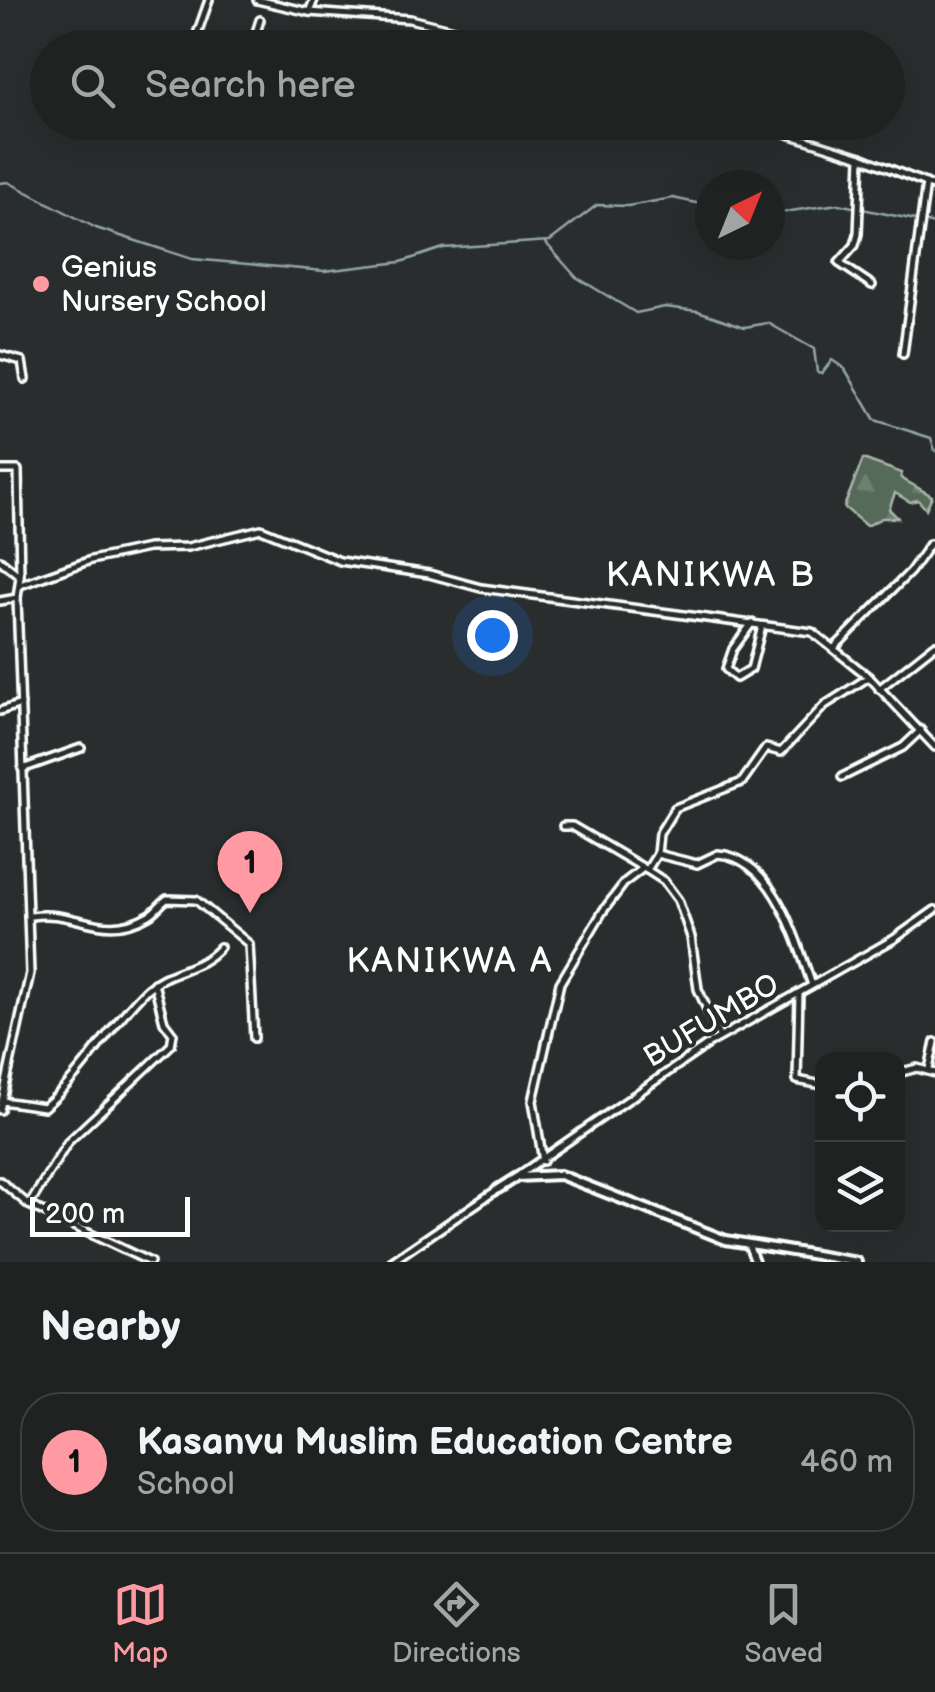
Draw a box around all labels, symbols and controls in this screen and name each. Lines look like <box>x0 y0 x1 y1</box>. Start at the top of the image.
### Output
search box <box>30 30 905 140</box>
icon: search <box>65 58 120 113</box>
text: Search here <box>145 63 356 108</box>
north arrow <box>695 170 785 260</box>
place label: Genius Nursery School <box>61 250 267 320</box>
marker: Genius Nursery School <box>30 273 52 295</box>
district label: KANIKWA B <box>606 554 816 597</box>
your location <box>467 610 518 661</box>
pin: 1 <box>218 830 282 913</box>
district label: KANIKWA A <box>346 940 554 983</box>
street label: BUFUMBO <box>637 966 786 1075</box>
map controls <box>815 1052 905 1232</box>
button: locate <box>815 1052 905 1142</box>
button: layers <box>815 1142 905 1232</box>
scale bar <box>30 1192 190 1236</box>
text: 200 m <box>45 1198 125 1231</box>
text: Nearby <box>40 1302 180 1353</box>
text: Kasanvu Muslim Education Centre <box>137 1420 733 1465</box>
text: 1 <box>68 1443 81 1482</box>
text: 460 m <box>800 1443 893 1482</box>
text: School <box>137 1465 235 1504</box>
tab: Map <box>112 1577 168 1670</box>
tab: Directions <box>392 1577 521 1670</box>
tab: Saved <box>745 1577 823 1670</box>

